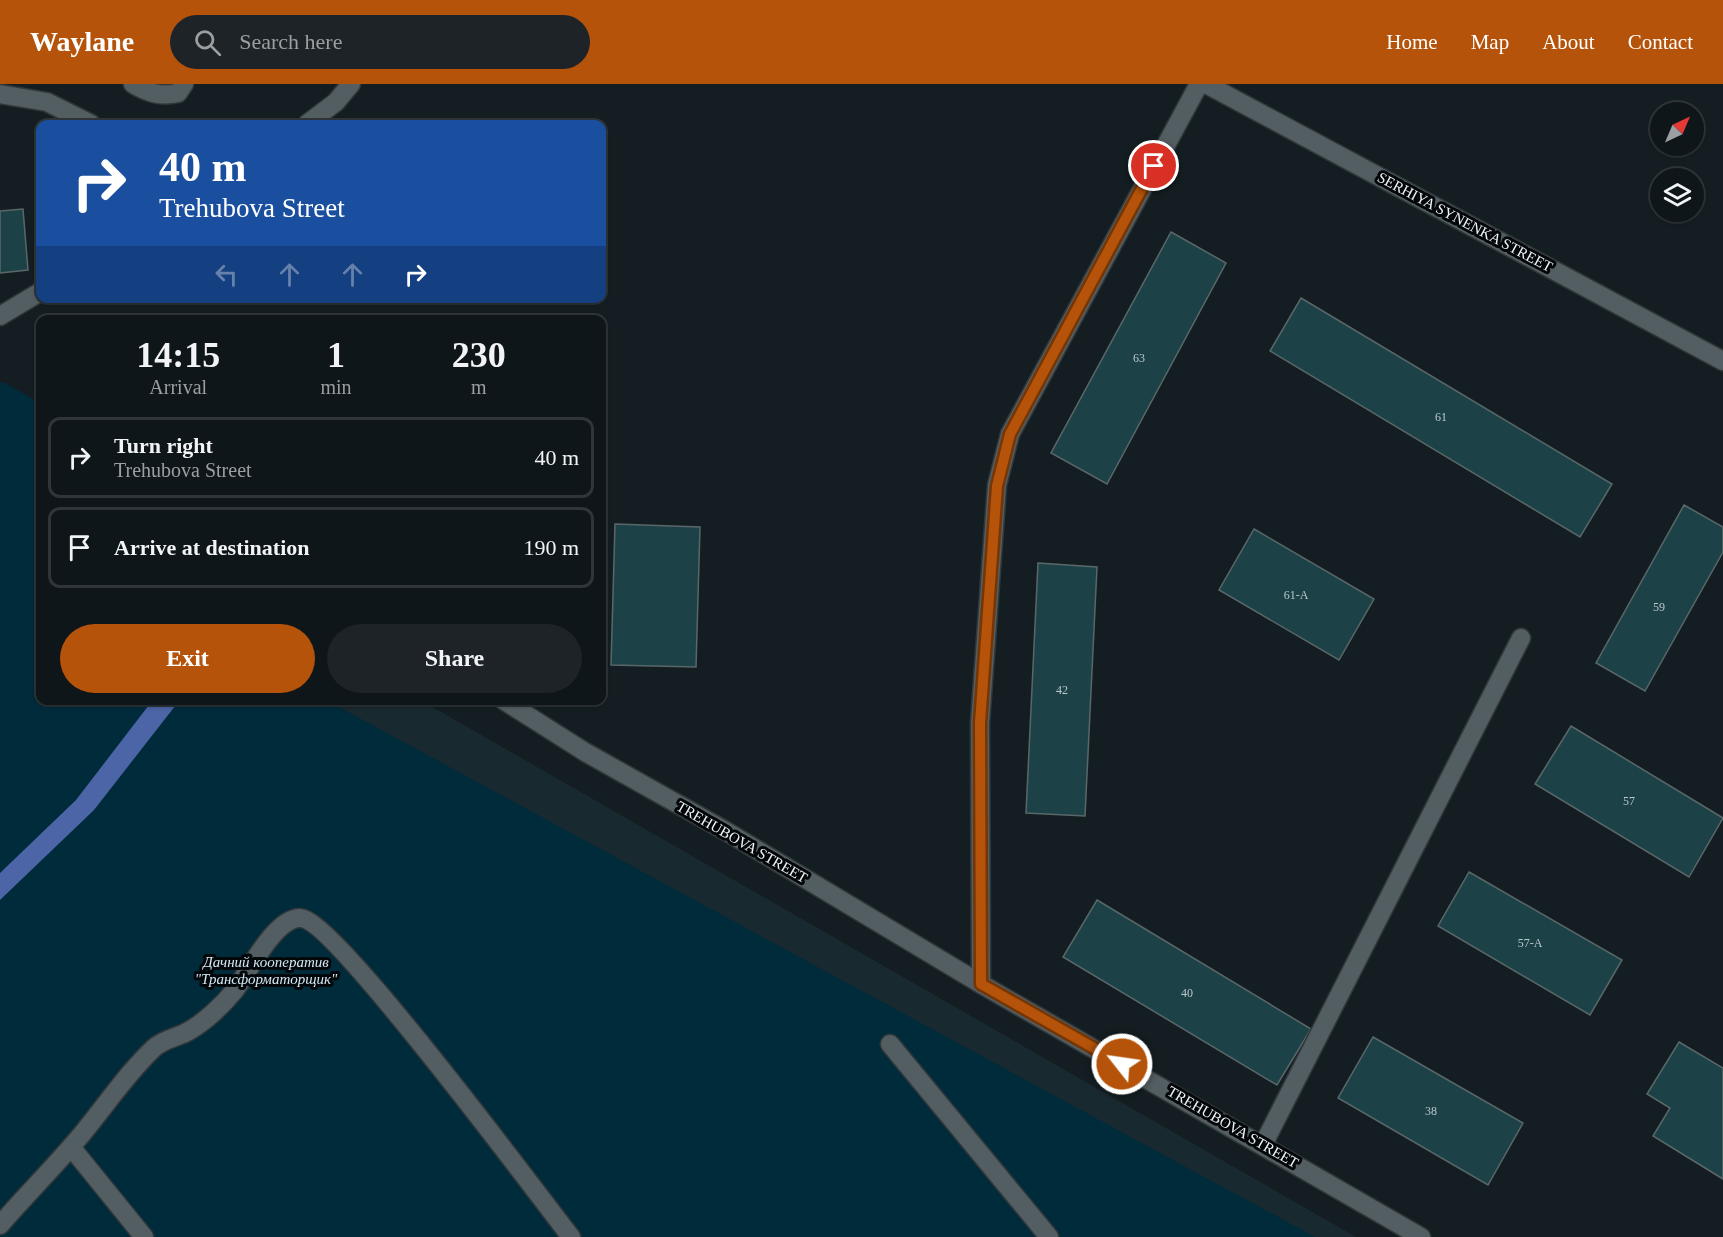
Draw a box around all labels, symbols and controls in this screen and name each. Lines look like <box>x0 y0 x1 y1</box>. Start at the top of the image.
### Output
search box <box>170 15 590 69</box>
text: Waylane <box>30 26 134 57</box>
icon: search <box>191 26 224 59</box>
text: Search here <box>239 29 342 54</box>
text: Home <box>1386 30 1438 54</box>
text: Map <box>1471 30 1509 54</box>
text: About <box>1542 30 1595 54</box>
text: Contact <box>1628 30 1693 54</box>
north arrow <box>1650 102 1704 156</box>
map controls <box>1650 102 1704 222</box>
pin <box>1128 140 1179 191</box>
icon: right <box>60 144 138 222</box>
text: 40 m <box>159 144 247 190</box>
icon: arrive <box>1137 149 1170 182</box>
button: layers <box>1650 168 1704 222</box>
street label: SERHIYA SYNENKA STREET <box>1375 169 1555 275</box>
text: Trehubova Street <box>159 193 345 223</box>
icon: left <box>210 258 243 291</box>
icon: ahead <box>273 258 306 291</box>
icon: ahead <box>336 258 369 291</box>
icon: right <box>399 258 432 291</box>
text: 14:15 <box>136 335 220 375</box>
text: 1 <box>327 335 345 375</box>
text: 230 <box>452 335 506 375</box>
house number: 63 <box>1133 351 1145 365</box>
text: Arrival <box>149 376 207 398</box>
text: min <box>320 376 352 398</box>
text: m <box>471 376 487 398</box>
house number: 61 <box>1435 410 1447 424</box>
text: Turn right <box>114 433 213 458</box>
icon: right <box>63 441 96 474</box>
text: 40 m <box>534 445 579 470</box>
text: Trehubova Street <box>114 459 252 481</box>
icon: arrive <box>63 531 96 564</box>
text: Arrive at destination <box>114 535 310 560</box>
text: 190 m <box>523 535 579 560</box>
house number: 61-А <box>1284 588 1309 602</box>
house number: 59 <box>1653 600 1665 614</box>
button: Exit <box>60 624 315 693</box>
button: Share <box>327 624 582 693</box>
house number: 42 <box>1056 683 1068 697</box>
house number: 57 <box>1623 794 1635 808</box>
street label: TREHUBOVA STREET <box>674 798 810 886</box>
house number: 57-А <box>1518 936 1543 950</box>
park label: Дачний кооператив "Трансформаторщик" <box>195 954 338 987</box>
house number: 40 <box>1181 986 1193 1000</box>
position arrow <box>1090 1032 1154 1096</box>
street label: TREHUBOVA STREET <box>1165 1083 1301 1171</box>
house number: 38 <box>1425 1104 1437 1118</box>

